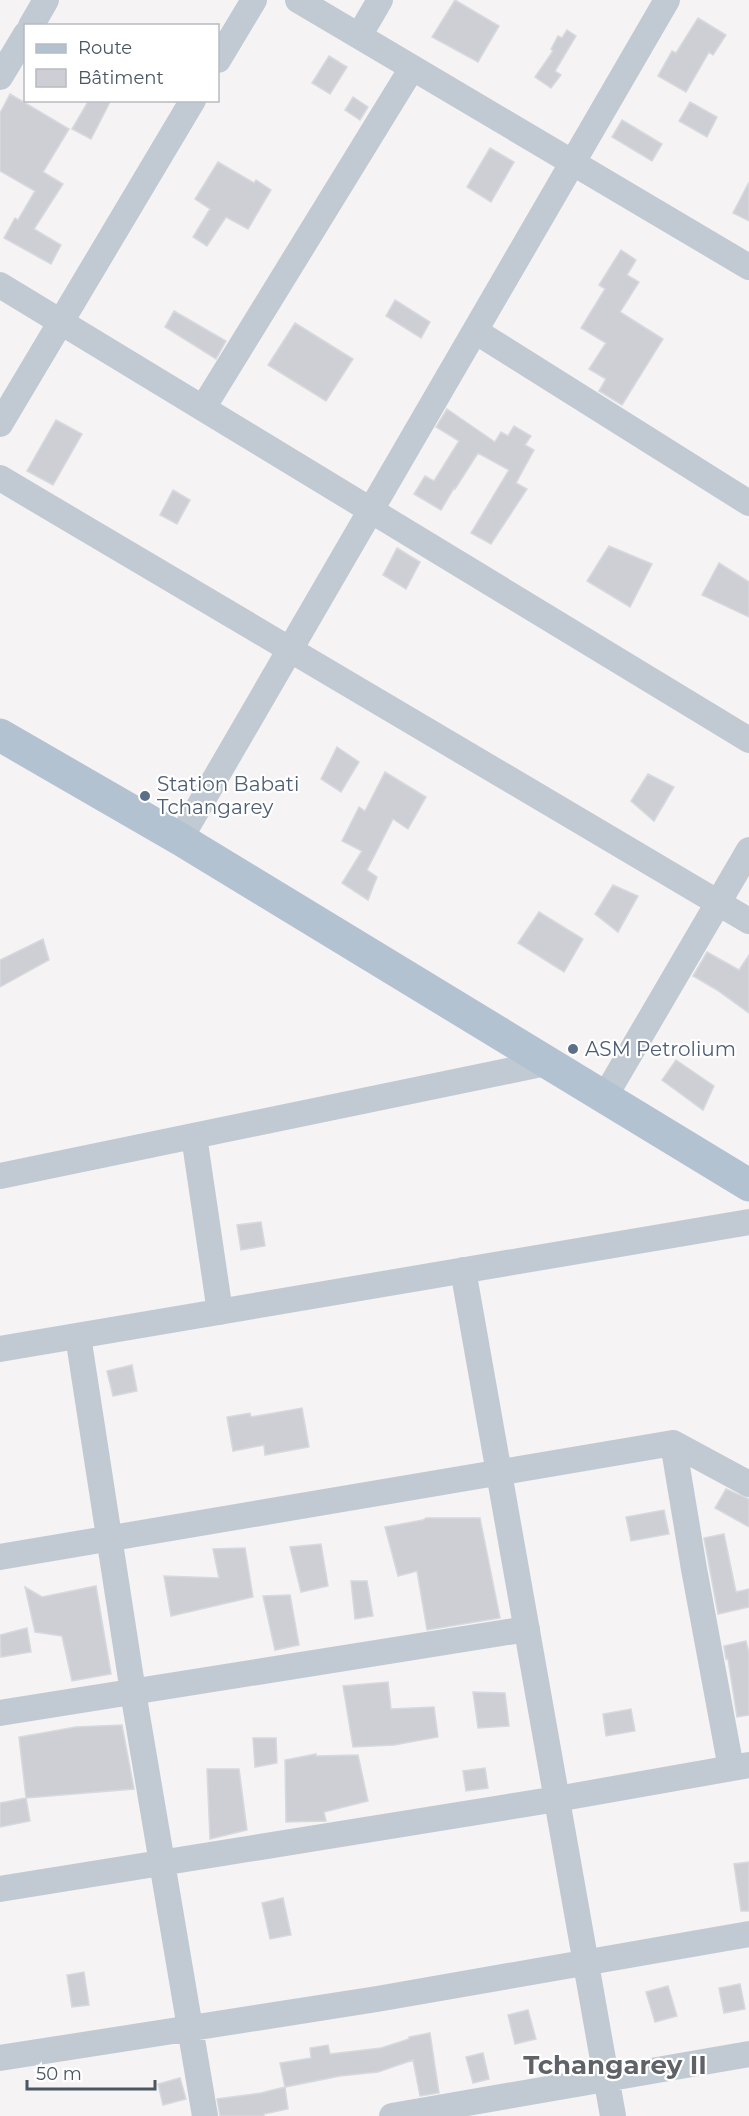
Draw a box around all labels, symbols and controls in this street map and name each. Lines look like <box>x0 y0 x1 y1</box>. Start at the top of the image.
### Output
legend <box>24 24 219 102</box>
text: Route <box>78 37 132 59</box>
text: Bâtiment <box>78 67 164 89</box>
place label: Station Babati Tchangarey <box>157 772 299 819</box>
marker: Station Babati Tchangarey <box>138 789 152 803</box>
place label: ASM Petrolium <box>585 1037 736 1061</box>
marker: ASM Petrolium <box>566 1042 580 1056</box>
district label: Tchangarey II <box>523 2049 707 2081</box>
scale bar <box>27 2053 154 2091</box>
text: 50 m <box>36 2063 82 2085</box>

